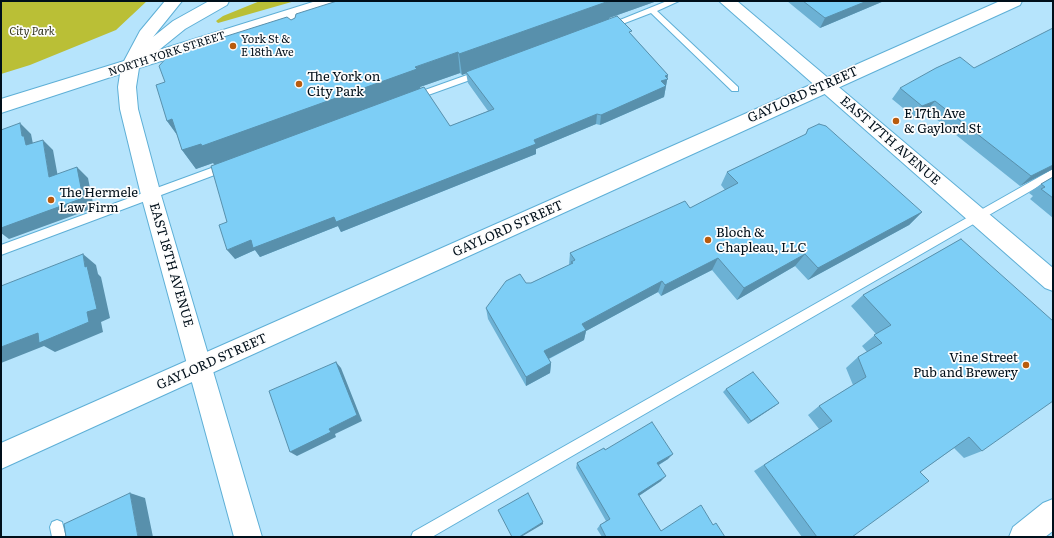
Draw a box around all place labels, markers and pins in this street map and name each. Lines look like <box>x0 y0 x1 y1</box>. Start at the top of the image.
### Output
place label: York St & E 18th Ave <box>241 33 294 59</box>
marker: York St & E 18th Ave <box>228 41 238 51</box>
place label: The York on City Park <box>307 69 380 100</box>
marker: The York on City Park <box>294 79 304 89</box>
place label: E 17th Ave & Gaylord St <box>904 106 981 137</box>
marker: E 17th Ave & Gaylord St <box>891 116 901 126</box>
place label: The Hermele Law Firm <box>59 185 138 216</box>
marker: The Hermele Law Firm <box>46 195 56 205</box>
place label: Bloch & Chapleau, LLC <box>716 225 806 256</box>
marker: Bloch & Chapleau, LLC <box>703 235 713 245</box>
place label: Vine Street Pub and Brewery <box>913 350 1018 381</box>
marker: Vine Street Pub and Brewery <box>1021 360 1031 370</box>

